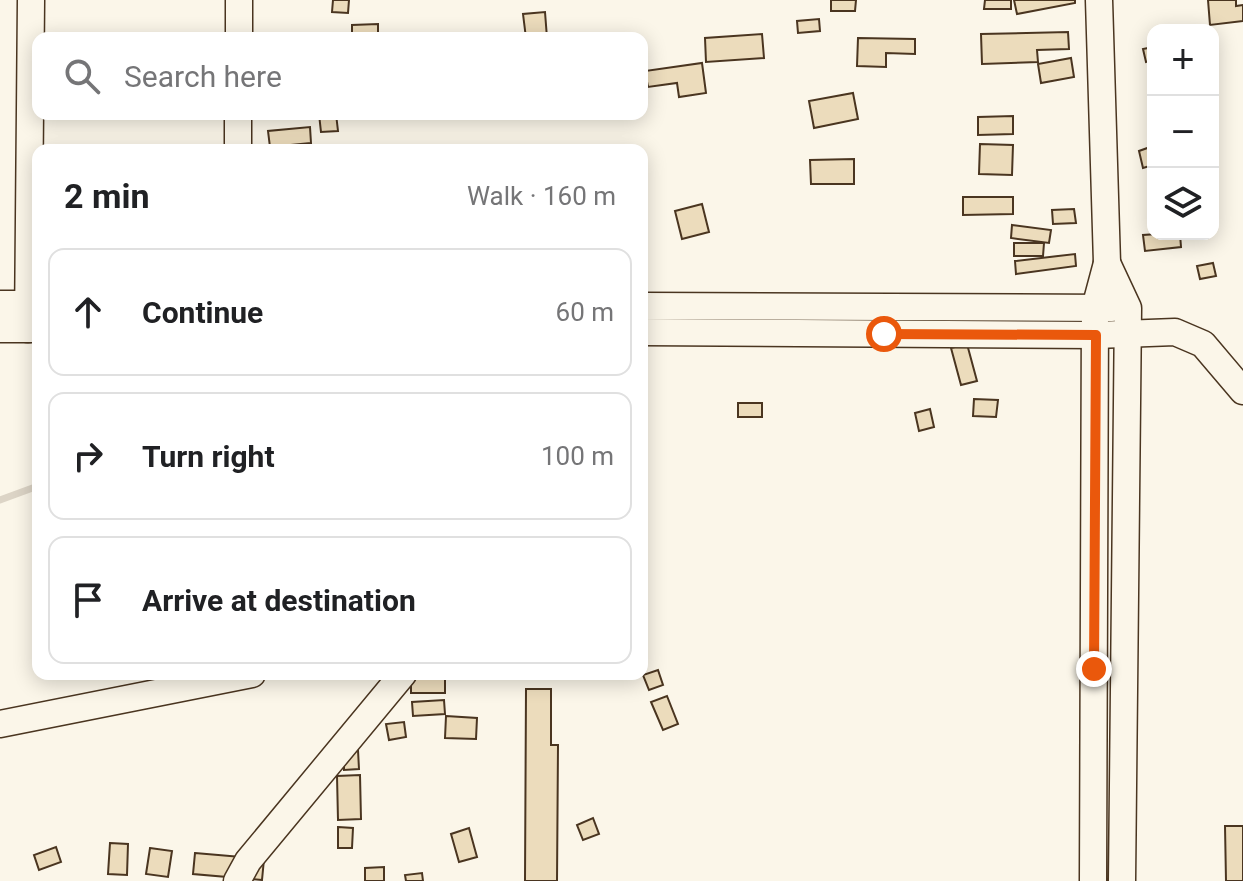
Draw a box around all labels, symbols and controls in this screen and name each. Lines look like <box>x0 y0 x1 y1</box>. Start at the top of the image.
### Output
map controls <box>1147 24 1219 240</box>
button: + <box>1147 24 1219 96</box>
search box <box>32 32 648 120</box>
icon: search <box>60 54 104 98</box>
text: Search here <box>124 59 282 94</box>
button: − <box>1147 96 1219 168</box>
button: layers <box>1147 168 1219 240</box>
text: 2 min <box>64 176 149 216</box>
text: Walk · 160 m <box>467 181 616 211</box>
icon: ahead <box>66 290 110 334</box>
text: Continue <box>142 295 263 330</box>
text: 60 m <box>556 297 614 327</box>
route start <box>866 316 902 352</box>
icon: right <box>66 434 110 478</box>
text: Turn right <box>142 439 275 474</box>
text: 100 m <box>541 441 614 471</box>
icon: arrive <box>66 578 110 622</box>
text: Arrive at destination <box>142 583 416 618</box>
route end <box>1076 651 1112 687</box>

